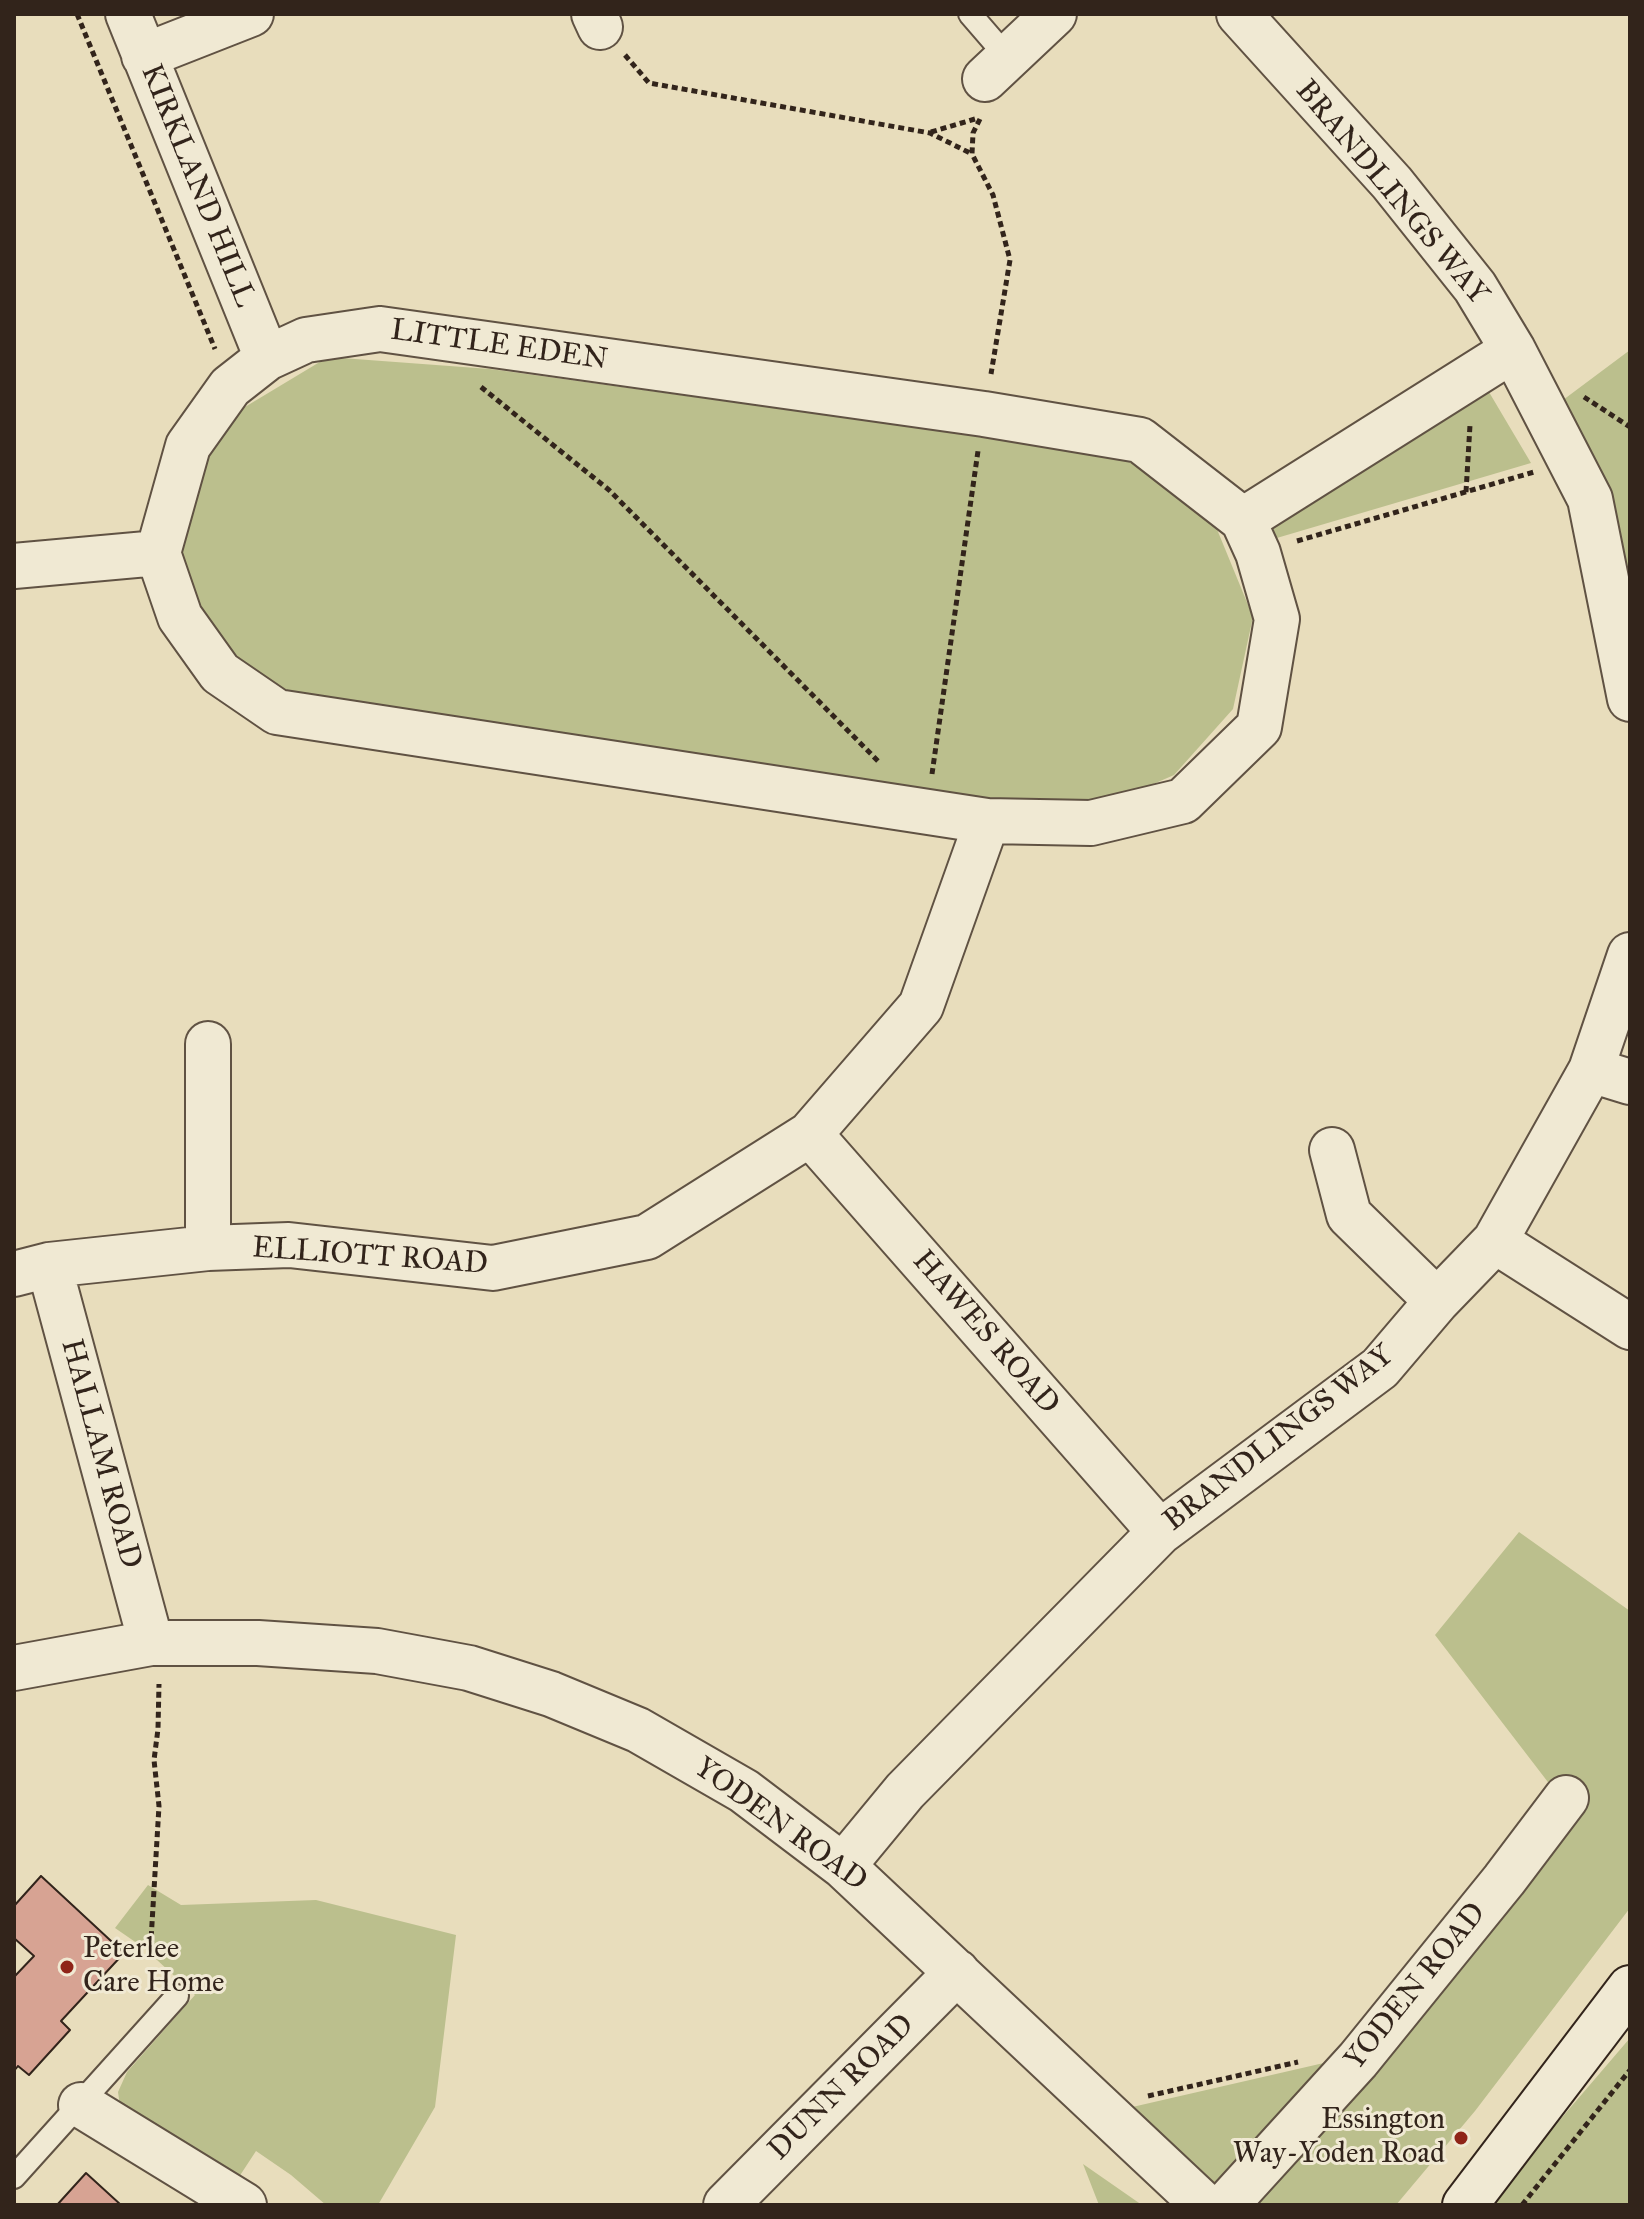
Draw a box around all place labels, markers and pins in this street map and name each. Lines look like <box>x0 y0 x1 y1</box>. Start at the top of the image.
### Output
place label: Peterlee Care Home <box>83 1932 225 2002</box>
marker: Peterlee Care Home <box>58 1958 76 1976</box>
place label: Essington Way-Yoden Road <box>1233 2103 1445 2174</box>
marker: Essington Way-Yoden Road <box>1452 2129 1470 2147</box>

